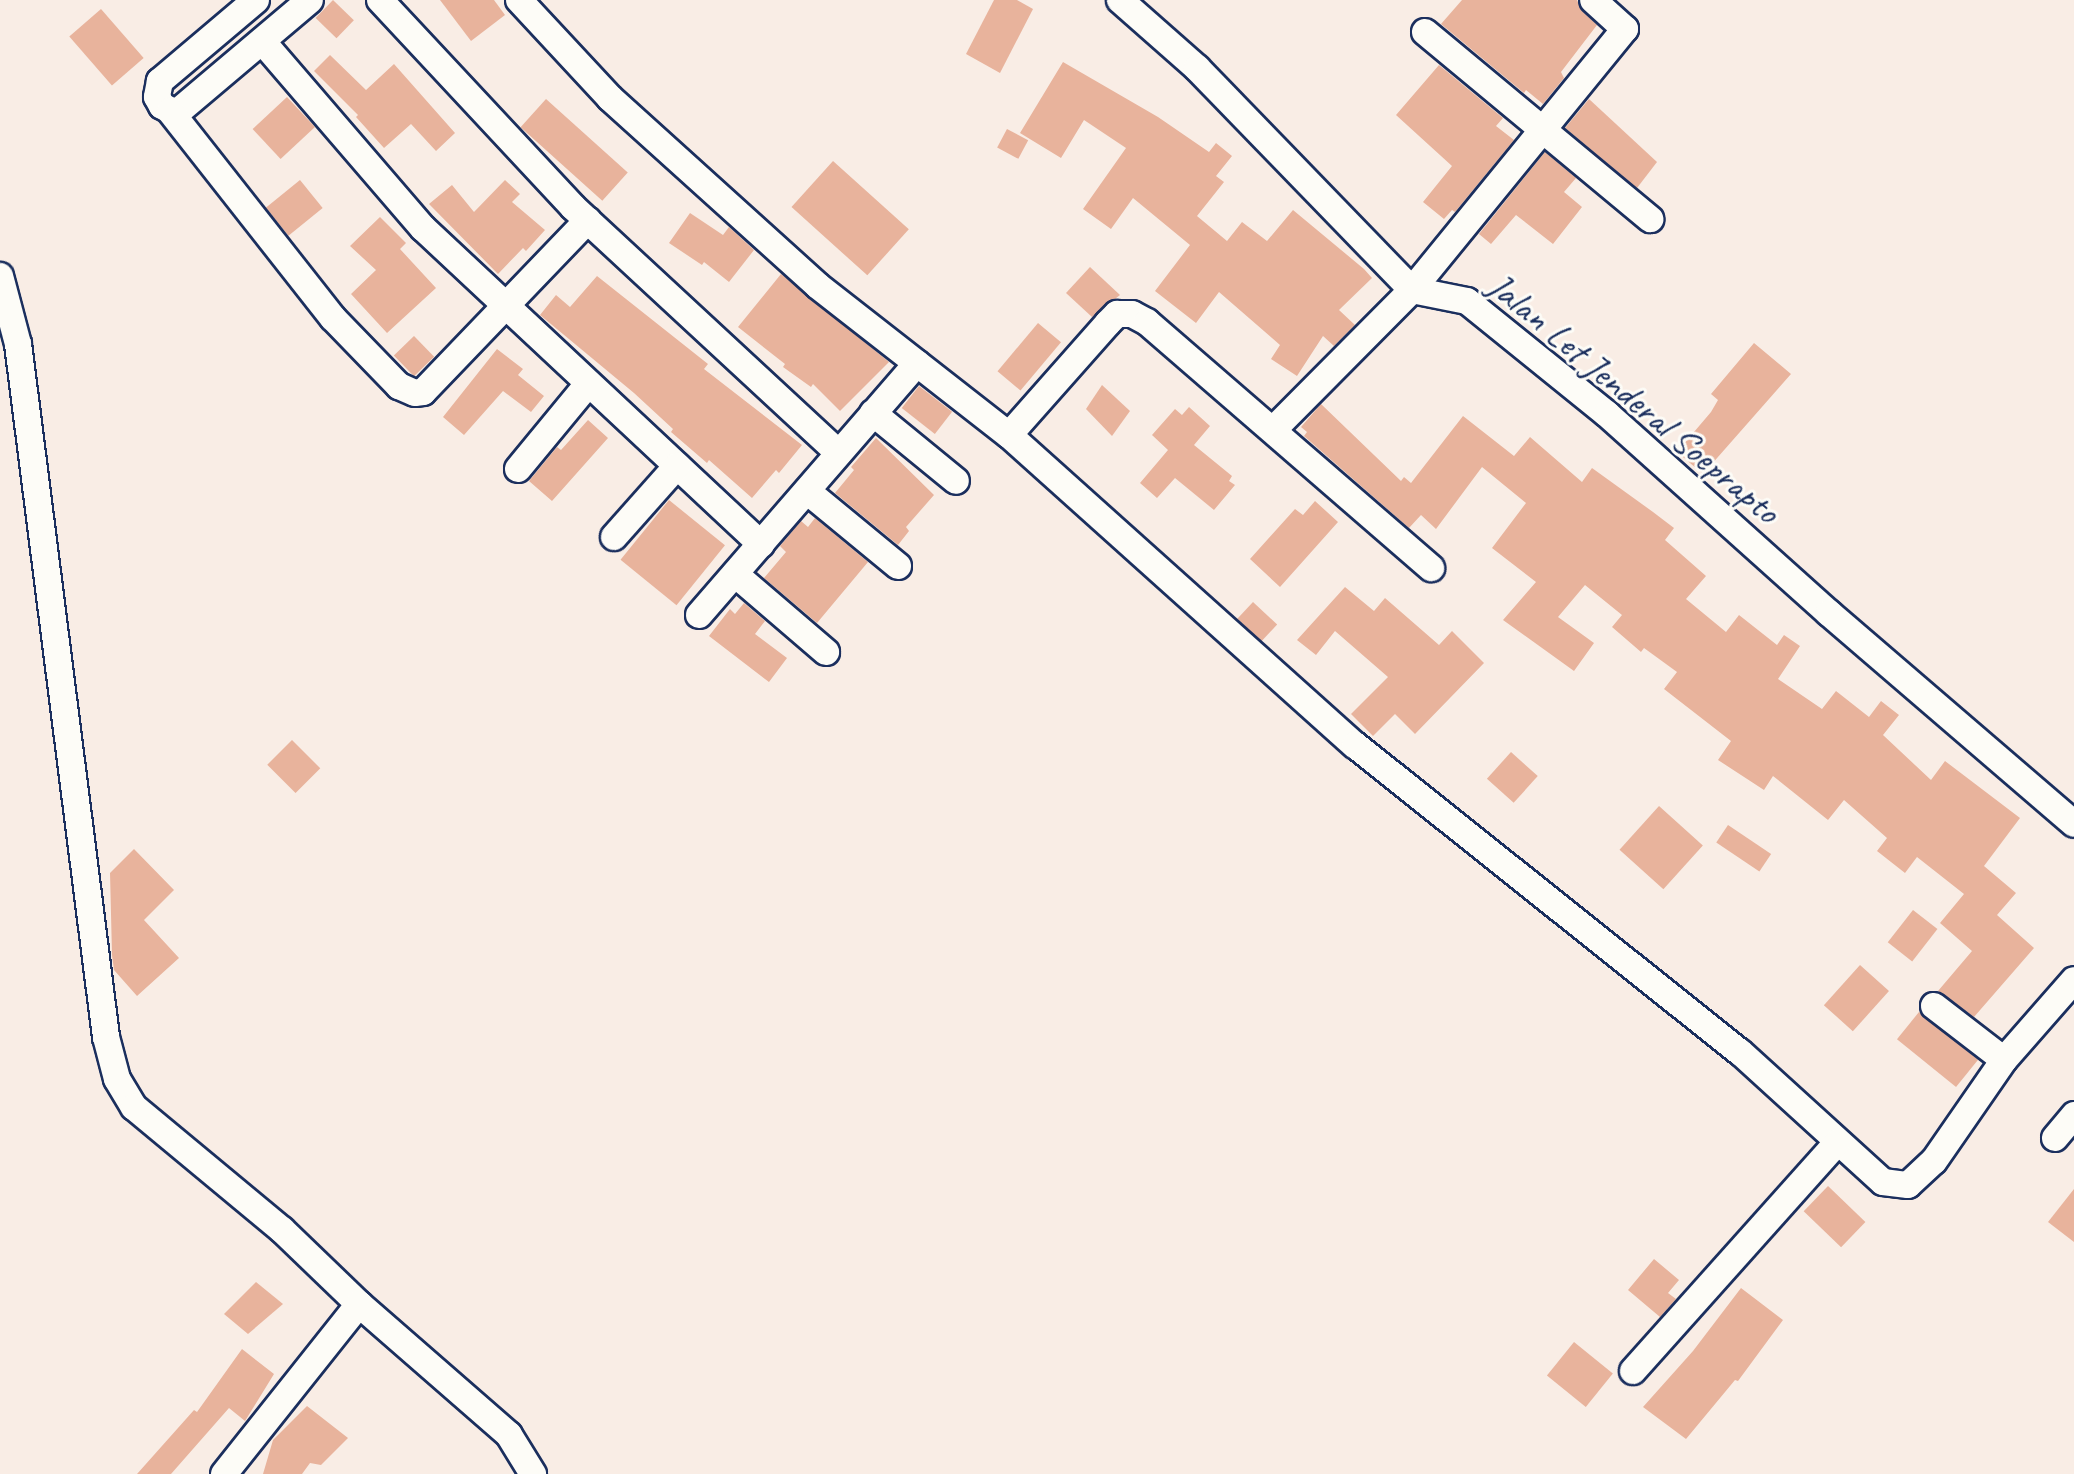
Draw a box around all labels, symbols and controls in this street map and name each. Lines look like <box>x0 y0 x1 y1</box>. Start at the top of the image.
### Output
street label: Jalan Let Jenderal Soeprapto <box>1479 263 1789 533</box>

